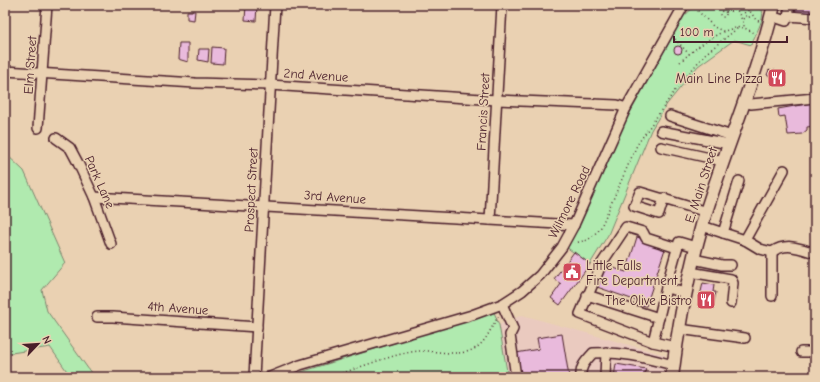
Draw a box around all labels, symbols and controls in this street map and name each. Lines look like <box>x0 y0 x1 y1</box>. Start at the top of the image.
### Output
scale bar <box>674 18 787 44</box>
text: 100 m <box>680 25 713 39</box>
street label: Elm Street <box>20 34 40 95</box>
street label: 2nd Avenue <box>283 65 349 85</box>
restaurant icon: Main Line Pizza <box>766 67 788 89</box>
street label: Francis Street <box>473 71 493 151</box>
place label: Main Line Pizza <box>675 71 763 86</box>
street label: E. Main Street <box>682 144 721 225</box>
street label: Prospect Street <box>241 146 261 233</box>
street label: Park Lane <box>82 153 118 211</box>
street label: Wilmore Road <box>545 163 593 241</box>
street label: 3rd Avenue <box>303 187 367 207</box>
place label: Little Falls Fire Department <box>586 258 679 288</box>
public building icon: Little Falls Fire Department <box>561 261 583 283</box>
restaurant icon: The Olive Bistro <box>695 289 717 311</box>
place label: The Olive Bistro <box>605 293 692 308</box>
street label: 4th Avenue <box>147 298 209 318</box>
north arrow <box>18 324 58 364</box>
text: N <box>39 334 54 346</box>

